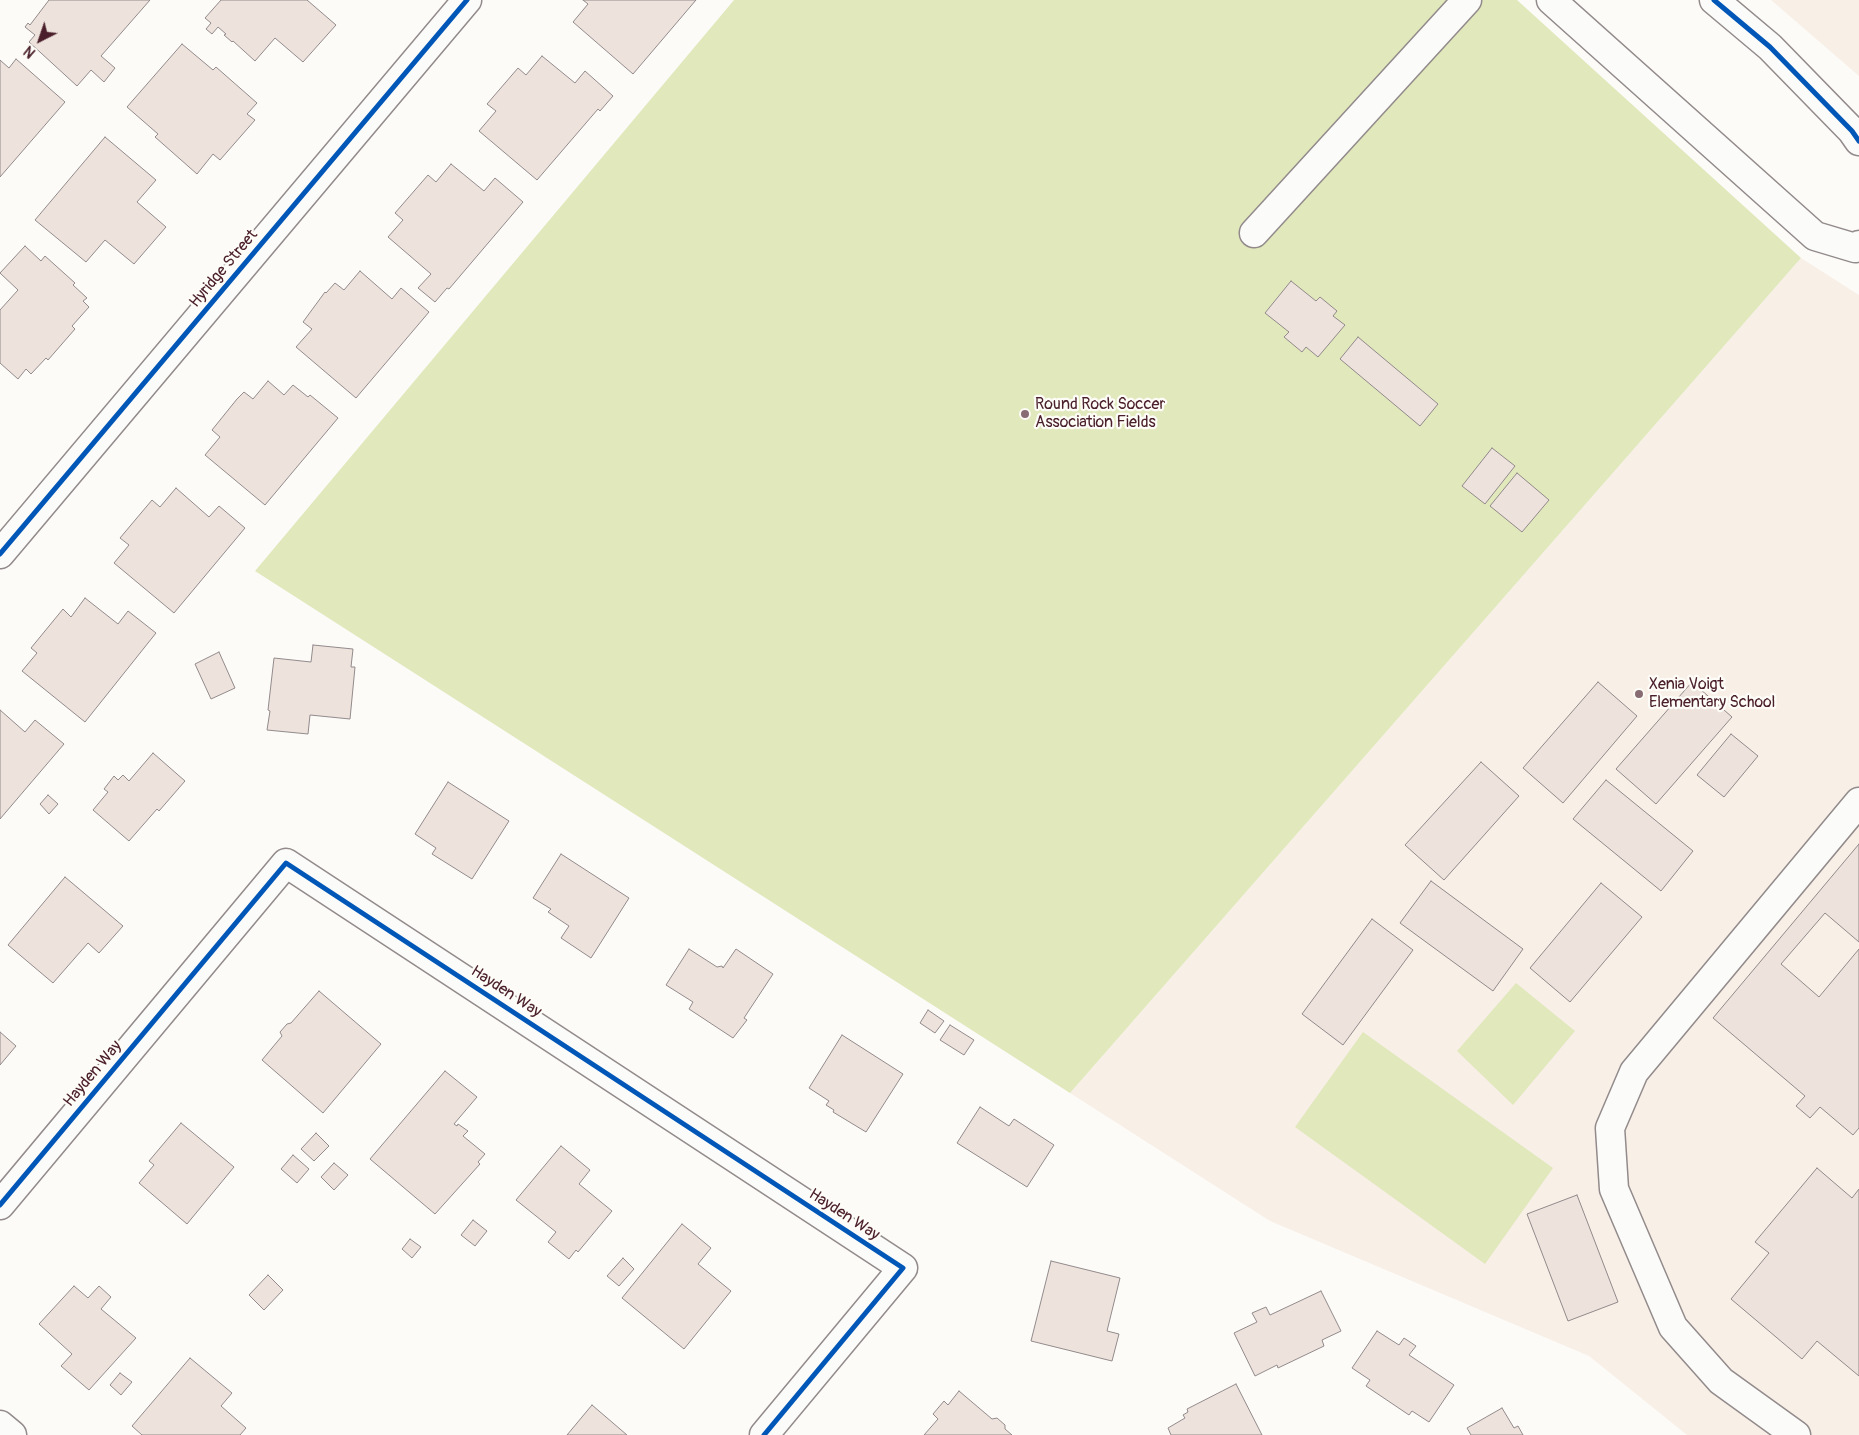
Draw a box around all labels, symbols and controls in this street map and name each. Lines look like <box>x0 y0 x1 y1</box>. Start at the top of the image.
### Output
north arrow <box>15 15 65 65</box>
text: N <box>21 42 39 61</box>
street label: Hyridge Street <box>186 226 262 312</box>
place label: Round Rock Soccer Association Fields <box>1035 395 1165 433</box>
marker: Round Rock Soccer Association Fields <box>1019 408 1031 420</box>
place label: Xenia Voigt Elementary School <box>1649 675 1775 713</box>
marker: Xenia Voigt Elementary School <box>1633 688 1645 700</box>
street label: Hayden Way <box>467 962 545 1022</box>
street label: Hayden Way <box>60 1037 126 1111</box>
street label: Hayden Way <box>805 1185 883 1245</box>

